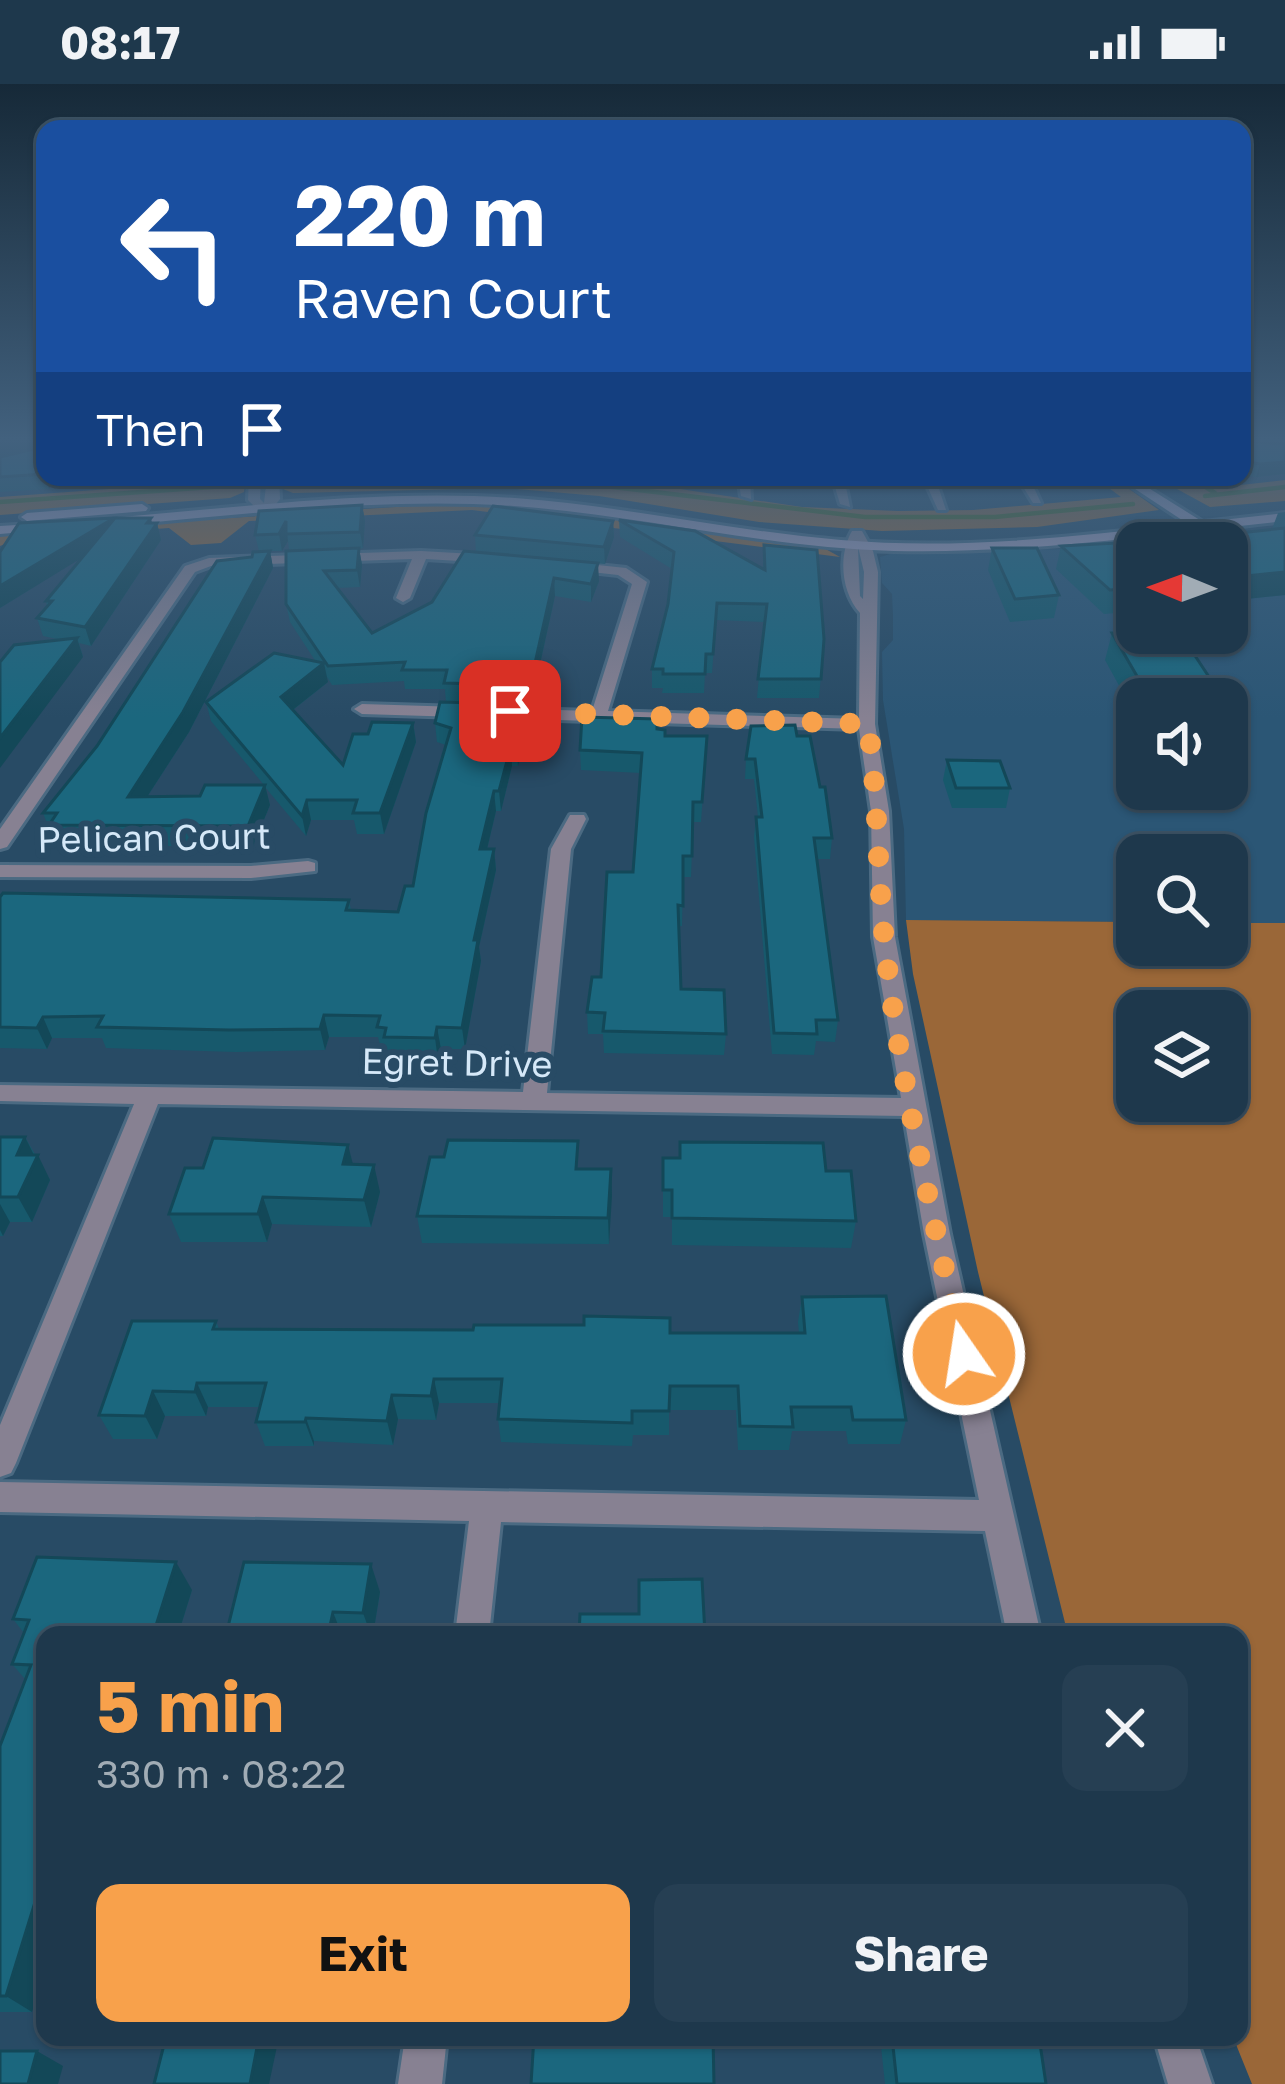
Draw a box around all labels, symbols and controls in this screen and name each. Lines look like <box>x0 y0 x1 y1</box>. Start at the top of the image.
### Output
text: 08:17 <box>60 15 180 69</box>
text: 220 m <box>294 164 546 264</box>
icon: left <box>96 168 252 324</box>
text: Raven Court <box>294 265 612 330</box>
icon: arrive <box>229 396 295 462</box>
text: Then <box>96 402 205 456</box>
north arrow <box>1116 522 1248 654</box>
map controls <box>1116 522 1248 1122</box>
pin <box>459 660 561 762</box>
icon: arrive <box>477 678 543 744</box>
button: sound <box>1116 678 1248 810</box>
street label: Pelican Court <box>37 813 271 861</box>
button: search <box>1116 834 1248 966</box>
button: layers <box>1116 990 1248 1122</box>
street label: Egret Drive <box>361 1039 553 1085</box>
position arrow <box>901 1291 1027 1417</box>
text: 5 min <box>96 1661 284 1748</box>
button: close <box>1062 1665 1188 1791</box>
text: 330 m · 08:22 <box>96 1750 346 1797</box>
button: Exit <box>96 1884 630 2022</box>
button: Share <box>654 1884 1188 2022</box>

